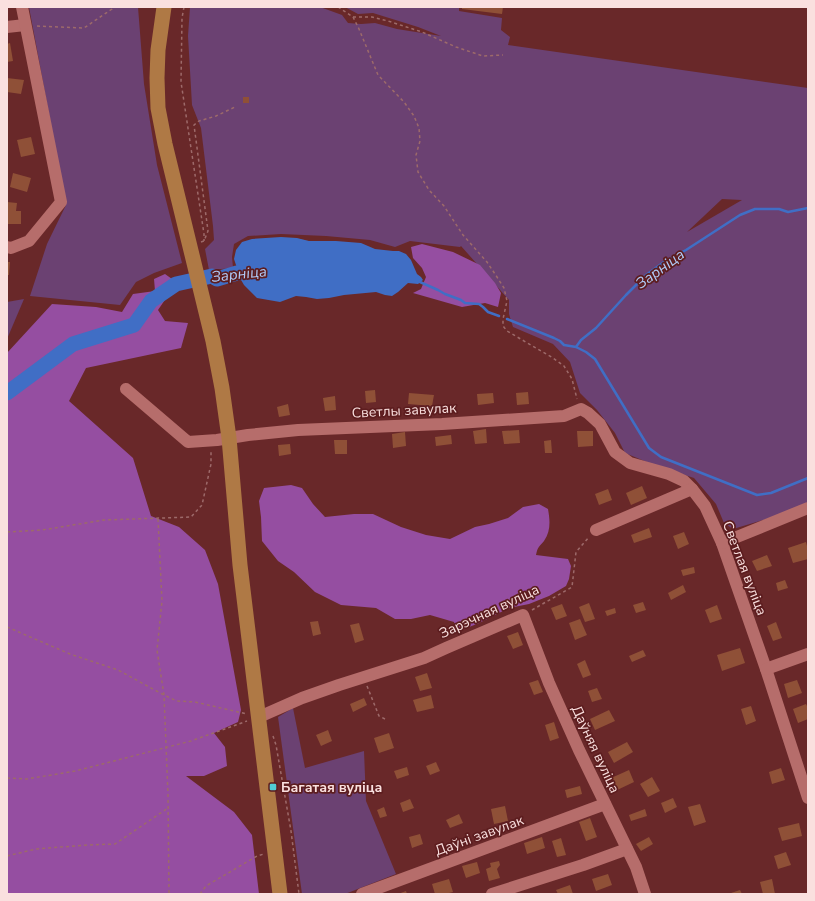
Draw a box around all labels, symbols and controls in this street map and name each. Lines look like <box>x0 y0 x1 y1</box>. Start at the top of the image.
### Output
water label: Зарніца <box>631 244 689 294</box>
water label: Зарніца <box>210 261 268 287</box>
street label: Светлы завулак <box>351 398 457 423</box>
street label: Светлая вуліца <box>718 518 771 618</box>
street label: Зарэчная вуліца <box>436 580 542 643</box>
street label: Даўняя вуліца <box>567 702 624 796</box>
place label: Багатая вуліца <box>281 778 382 797</box>
marker: Багатая вуліца <box>268 782 278 792</box>
street label: Даўні завулак <box>432 810 527 860</box>

